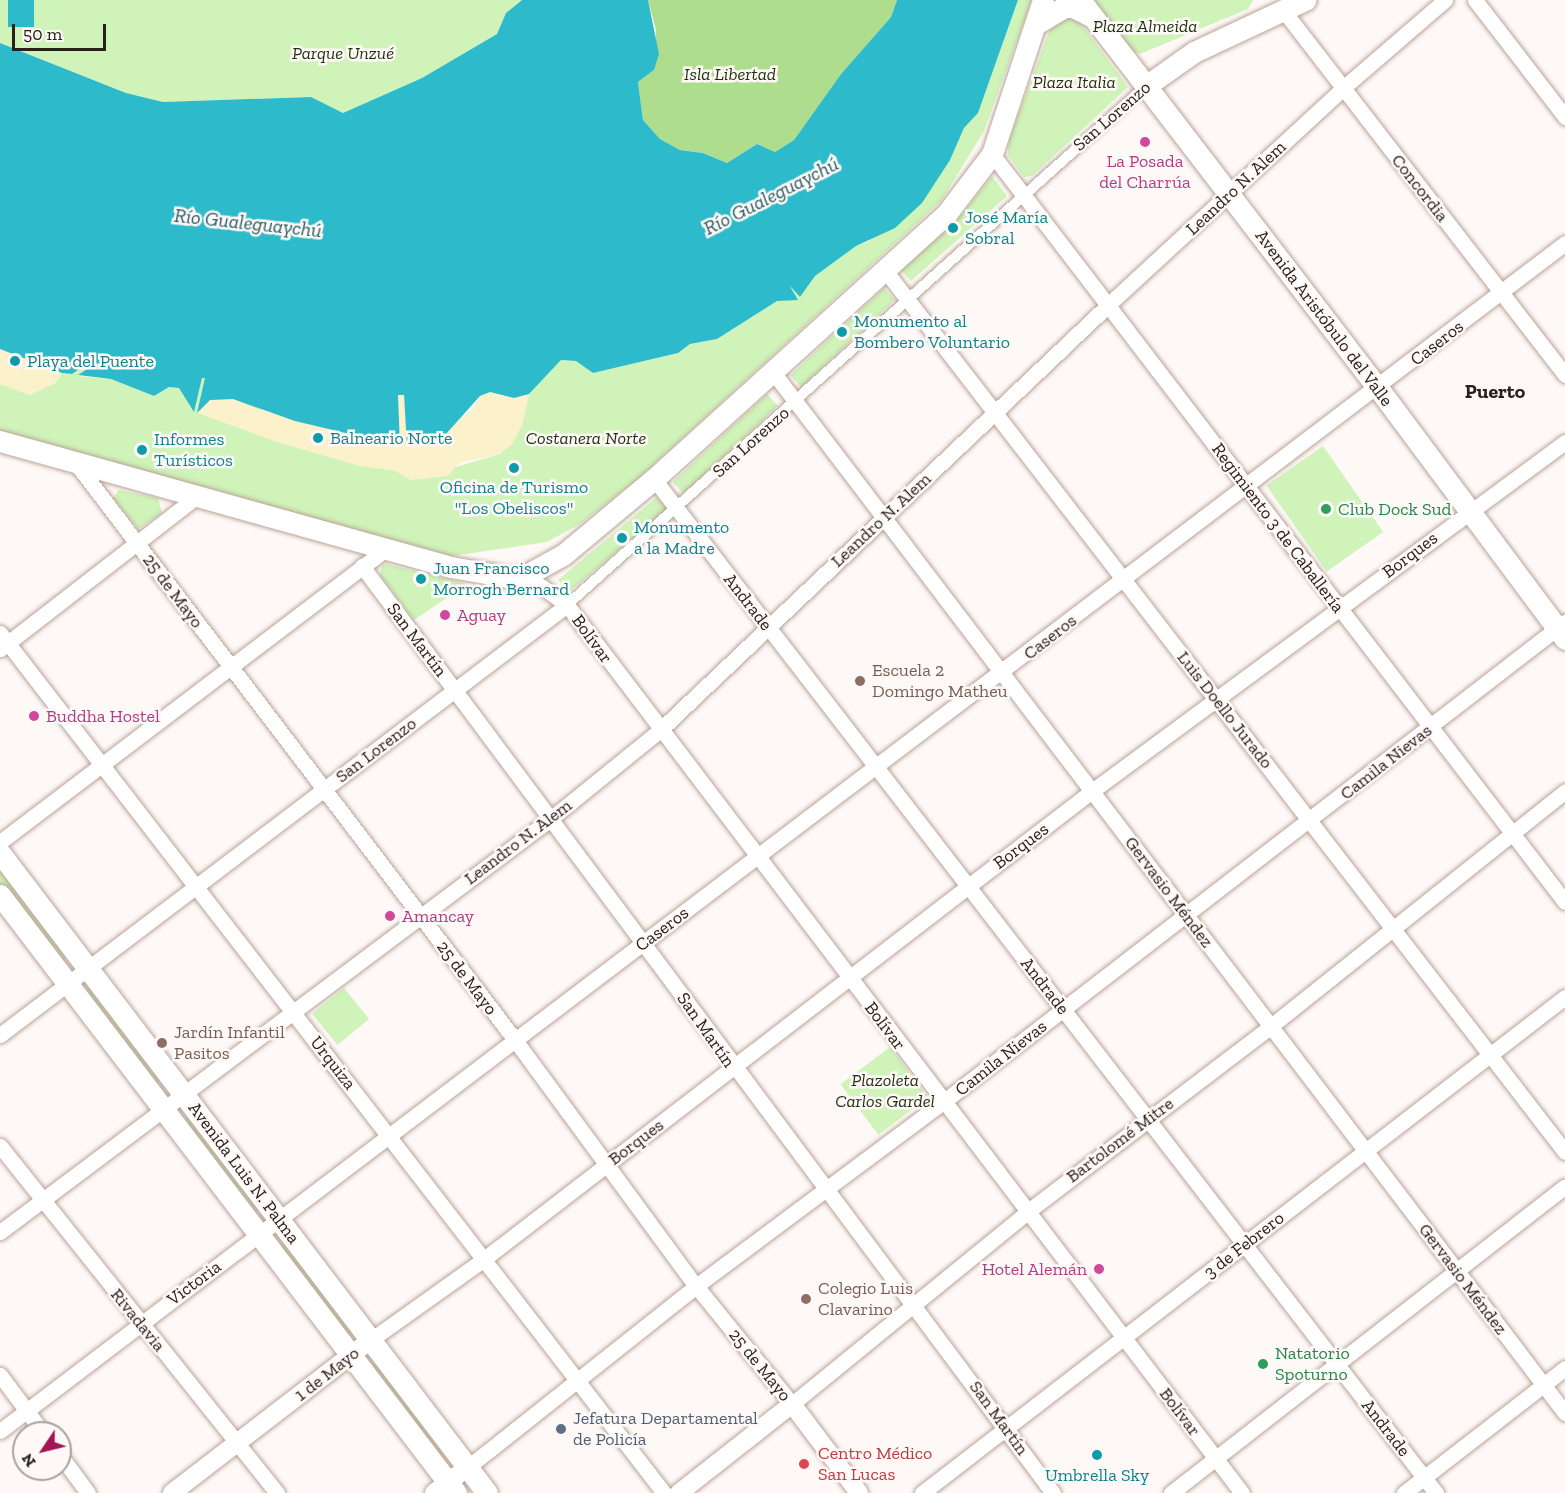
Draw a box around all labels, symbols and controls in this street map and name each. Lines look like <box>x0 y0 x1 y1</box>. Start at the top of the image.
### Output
scale bar <box>15 12 110 50</box>
park label: Plaza Almeida <box>1092 15 1198 37</box>
text: 50 m <box>23 23 62 45</box>
park label: Parque Unzué <box>292 42 394 64</box>
park label: Isla Libertad <box>684 63 776 85</box>
park label: Plaza Italia <box>1032 71 1116 93</box>
street label: San Lorenzo <box>1069 76 1155 156</box>
marker: La Posada del Charrúa <box>1138 135 1152 149</box>
street label: Leandro N. Alem <box>1181 136 1291 240</box>
street label: Concordia <box>1387 150 1453 226</box>
place label: La Posada del Charrúa <box>1099 151 1191 194</box>
water label: Río Gualeguaychú <box>700 152 842 240</box>
water label: Río Gualeguaychú <box>173 203 323 243</box>
place label: José María Sobral <box>965 207 1048 250</box>
marker: José María Sobral <box>946 221 960 235</box>
street label: Avenida Aristóbulo del Valle <box>1250 225 1398 411</box>
place label: Monumento al Bombero Voluntario <box>854 311 1011 354</box>
street label: Caseros <box>1406 316 1468 370</box>
marker: Monumento al Bombero Voluntario <box>835 325 849 339</box>
place label: Playa del Puente <box>27 350 154 372</box>
marker: Playa del Puente <box>8 354 22 368</box>
district label: Puerto <box>1465 379 1525 403</box>
street label: San Lorenzo <box>708 402 794 482</box>
place label: Balneario Norte <box>330 427 453 449</box>
park label: Costanera Norte <box>526 427 646 449</box>
place label: Informes Turísticos <box>154 429 233 472</box>
marker: Balneario Norte <box>311 431 325 445</box>
street label: Regimiento 3 de Caballería <box>1207 439 1349 617</box>
marker: Informes Turísticos <box>135 443 149 457</box>
marker: Oficina de Turismo "Los Obeliscos" <box>507 461 521 475</box>
street label: Leandro N. Alem <box>826 468 936 572</box>
place label: Oficina de Turismo "Los Obeliscos" <box>440 477 588 520</box>
place label: Club Dock Sud <box>1338 498 1451 520</box>
marker: Club Dock Sud <box>1319 502 1333 516</box>
place label: Monumento a la Madre <box>634 517 729 560</box>
street label: Borques <box>1378 527 1442 583</box>
marker: Monumento a la Madre <box>615 531 629 545</box>
street label: 25 de Mayo <box>138 550 208 632</box>
place label: Juan Francisco Morrogh Bernard <box>433 558 569 600</box>
street label: Andrade <box>719 569 777 635</box>
marker: Juan Francisco Morrogh Bernard <box>414 572 428 586</box>
street label: San Martín <box>382 599 452 681</box>
place label: Aguay <box>457 604 506 626</box>
marker: Aguay <box>438 608 452 622</box>
street label: Bolívar <box>567 610 617 668</box>
street label: Caseros <box>1019 610 1081 664</box>
street label: Luis Doello Jurado <box>1172 647 1278 773</box>
place label: Escuela 2 Domingo Matheu <box>872 660 1008 702</box>
marker: Escuela 2 Domingo Matheu <box>853 674 867 688</box>
place label: Buddha Hostel <box>46 705 160 727</box>
marker: Buddha Hostel <box>27 709 41 723</box>
street label: San Lorenzo <box>331 713 421 787</box>
street label: Camila Nievas <box>1336 720 1436 804</box>
street label: Leandro N. Alem <box>460 794 576 890</box>
street label: Borques <box>989 818 1053 874</box>
street label: Gervasio Méndez <box>1120 832 1218 952</box>
street label: Caseros <box>631 902 693 956</box>
place label: Amancay <box>402 905 474 927</box>
marker: Amancay <box>383 909 397 923</box>
street label: 25 de Mayo <box>432 937 502 1019</box>
street label: Andrade <box>1016 953 1074 1019</box>
street label: San Martín <box>672 988 740 1072</box>
street label: Bolívar <box>860 997 910 1055</box>
street label: Camila Nievas <box>951 1016 1051 1100</box>
place label: Jardín Infantil Pasitos <box>174 1022 285 1064</box>
street label: Urquiza <box>305 1032 361 1094</box>
marker: Jardín Infantil Pasitos <box>155 1036 169 1050</box>
park label: Plazoleta Carlos Gardel <box>835 1070 935 1112</box>
street label: Bartolomé Mitre <box>1062 1093 1178 1187</box>
street label: Avenida Luis N. Palma <box>184 1098 304 1248</box>
street label: Borques <box>604 1114 668 1170</box>
street label: 3 de Febrero <box>1200 1207 1288 1283</box>
street label: Gervasio Méndez <box>1414 1219 1512 1339</box>
street label: Victoria <box>163 1256 225 1310</box>
place label: Hotel Alemán <box>981 1258 1087 1280</box>
marker: Hotel Alemán <box>1092 1262 1106 1276</box>
place label: Colegio Luis Clavarino <box>818 1278 913 1320</box>
street label: Rivadavia <box>106 1284 170 1356</box>
marker: Colegio Luis Clavarino <box>799 1292 813 1306</box>
street label: 25 de Mayo <box>724 1324 796 1406</box>
street label: 1 de Mayo <box>291 1342 363 1406</box>
place label: Natatorio Spoturno <box>1275 1343 1350 1386</box>
marker: Natatorio Spoturno <box>1256 1357 1270 1371</box>
street label: San Martín <box>965 1377 1033 1459</box>
street label: Bolívar <box>1155 1383 1205 1441</box>
street label: Andrade <box>1357 1395 1415 1461</box>
place label: Jefatura Departamental de Policía <box>573 1408 758 1450</box>
north arrow <box>12 1421 72 1481</box>
marker: Jefatura Departamental de Policía <box>554 1422 568 1436</box>
place label: Centro Médico San Lucas <box>818 1443 932 1486</box>
marker: Umbrella Sky <box>1090 1448 1104 1462</box>
text: N <box>17 1450 40 1471</box>
marker: Centro Médico San Lucas <box>795 1455 813 1473</box>
place label: Umbrella Sky <box>1045 1464 1149 1486</box>

